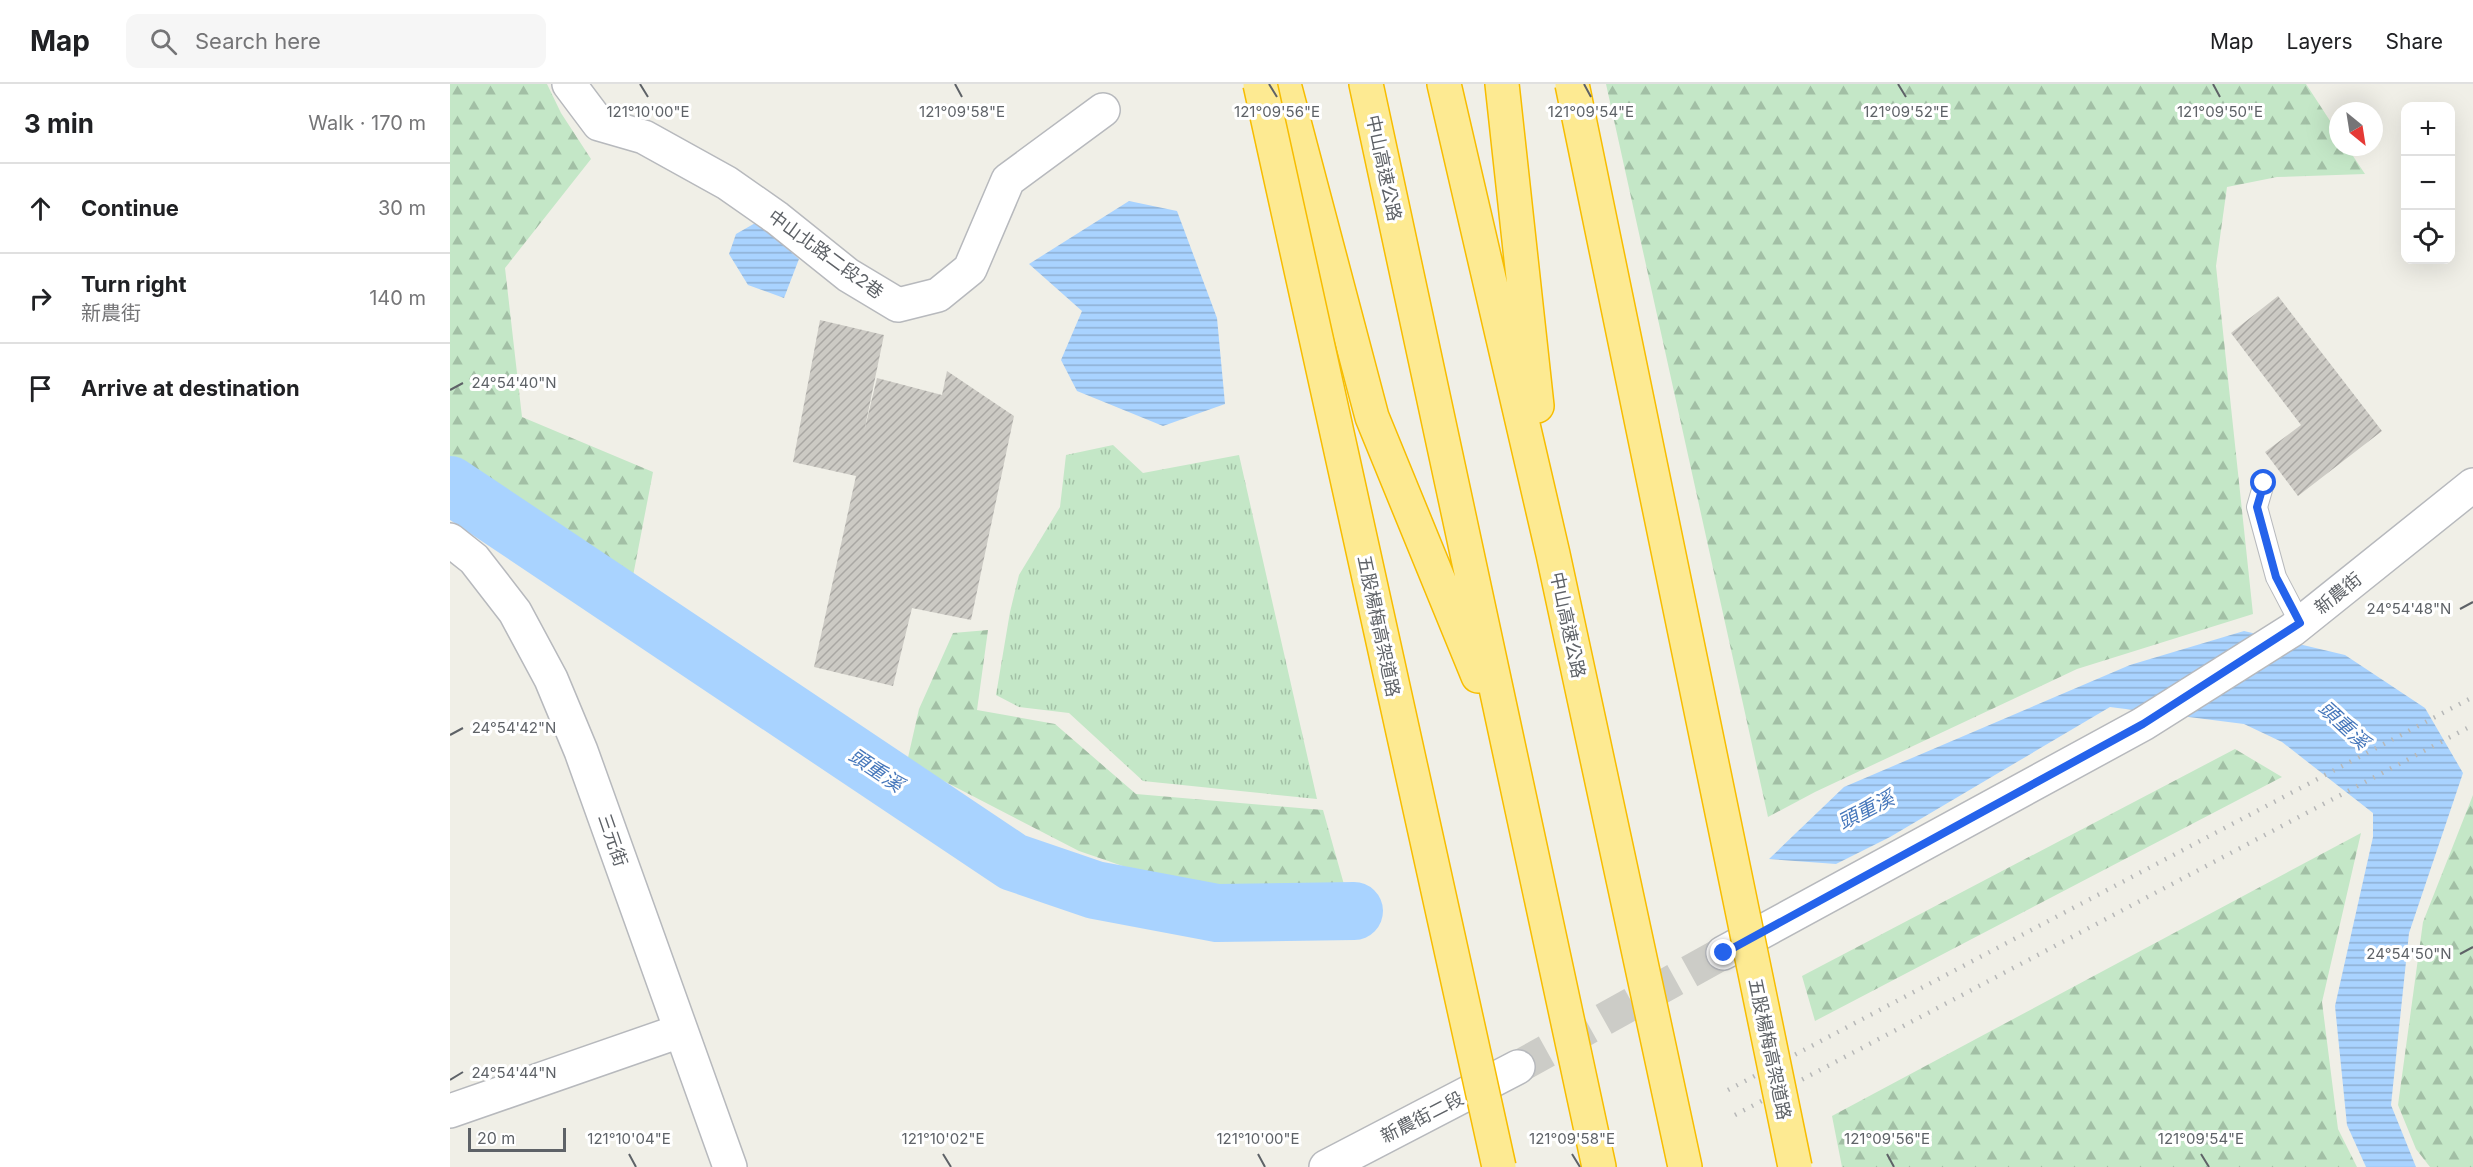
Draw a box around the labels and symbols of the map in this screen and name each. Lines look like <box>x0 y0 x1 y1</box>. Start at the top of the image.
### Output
text: 121°10'00"E <box>606 102 690 121</box>
text: 121°09'58"E <box>919 102 1005 121</box>
text: 121°09'56"E <box>1234 102 1320 121</box>
text: 121°09'54"E <box>1548 102 1634 121</box>
text: 121°09'52"E <box>1863 102 1949 121</box>
text: 121°09'50"E <box>2177 102 2263 121</box>
north arrow <box>2329 102 2383 156</box>
street label: 中山高速公路 <box>1363 113 1405 223</box>
street label: 中山北路二段2巷 <box>764 205 888 303</box>
text: 24°54'40"N <box>472 373 556 392</box>
route start <box>2250 469 2276 495</box>
street label: 五股楊梅高架道路 <box>1354 553 1404 699</box>
street label: 新農街 <box>2310 568 2366 618</box>
street label: 中山高速公路 <box>1547 570 1589 680</box>
text: 24°54'48"N <box>2367 599 2451 618</box>
water label: 頭重溪 <box>2314 696 2376 756</box>
text: 24°54'42"N <box>472 718 556 737</box>
water label: 頭重溪 <box>844 743 910 798</box>
water label: 頭重溪 <box>1834 784 1901 834</box>
street label: 三元街 <box>594 811 632 869</box>
route end <box>1710 939 1736 965</box>
text: 24°54'50"N <box>2366 944 2452 963</box>
street label: 五股楊梅高架道路 <box>1745 976 1795 1122</box>
text: 24°54'44"N <box>471 1063 557 1082</box>
street label: 新農街二段 <box>1377 1087 1467 1147</box>
scale bar <box>468 1125 566 1152</box>
text: 121°10'04"E <box>587 1129 671 1148</box>
text: 121°10'02"E <box>902 1129 984 1148</box>
text: 121°10'00"E <box>1216 1129 1300 1148</box>
text: 121°09'58"E <box>1529 1129 1615 1148</box>
text: 121°09'56"E <box>1844 1129 1930 1148</box>
text: 121°09'54"E <box>2158 1129 2244 1148</box>

